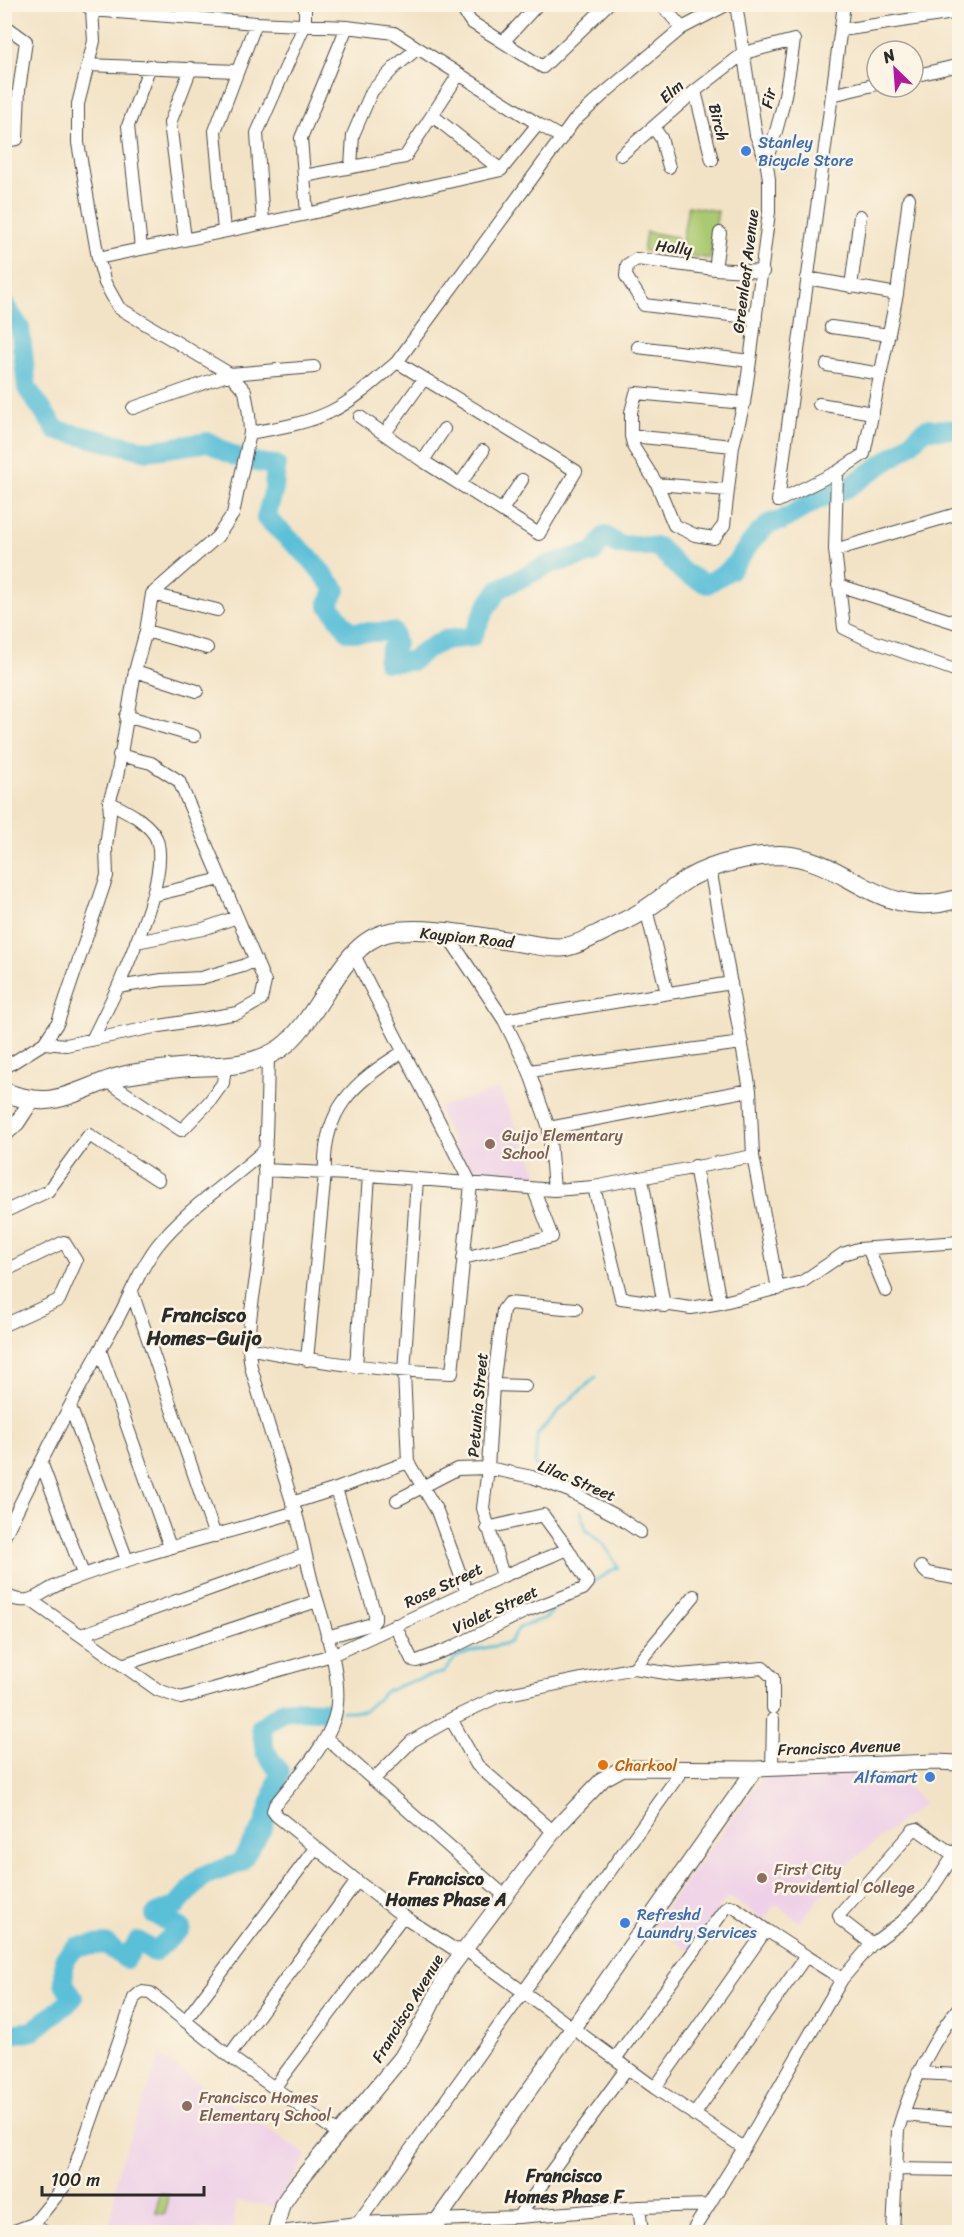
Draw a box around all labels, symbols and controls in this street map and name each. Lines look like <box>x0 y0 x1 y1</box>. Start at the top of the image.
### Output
north arrow <box>865 39 925 99</box>
text: N <box>877 40 901 72</box>
street label: Elm <box>652 72 691 111</box>
street label: Fir <box>752 84 785 111</box>
street label: Birch <box>700 100 737 144</box>
place label: Stanley Bicycle Store <box>758 128 853 175</box>
marker: Stanley Bicycle Store <box>739 144 753 158</box>
street label: Greenleaf Avenue <box>723 207 767 335</box>
street label: Holly <box>654 231 695 265</box>
street label: Kaypian Road <box>419 918 517 957</box>
place label: Guijo Elementary School <box>502 1121 624 1168</box>
marker: Guijo Elementary School <box>483 1137 497 1151</box>
district label: Francisco Homes–Guijo <box>145 1298 262 1356</box>
street label: Petunia Street <box>458 1352 497 1458</box>
street label: Lilac Street <box>533 1451 620 1510</box>
street label: Rose Street <box>399 1555 487 1616</box>
street label: Violet Street <box>447 1577 543 1642</box>
street label: Francisco Avenue <box>777 1731 901 1764</box>
place label: Charkool <box>615 1751 678 1780</box>
marker: Charkool <box>596 1758 610 1772</box>
place label: Alfamart <box>853 1763 918 1792</box>
marker: Alfamart <box>923 1770 937 1784</box>
place label: First City Providential College <box>774 1855 915 1902</box>
district label: Francisco Homes Phase A <box>385 1863 506 1916</box>
marker: First City Providential College <box>755 1871 769 1885</box>
place label: Refreshd Laundry Services <box>637 1900 757 1947</box>
marker: Refreshd Laundry Services <box>618 1916 632 1930</box>
street label: Francisco Avenue <box>363 1948 452 2068</box>
place label: Francisco Homes Elementary School <box>199 2083 331 2130</box>
marker: Francisco Homes Elementary School <box>180 2099 194 2113</box>
scale bar <box>42 2159 204 2197</box>
district label: Francisco Homes Phase F <box>504 2160 626 2213</box>
text: 100 m <box>51 2164 100 2196</box>

